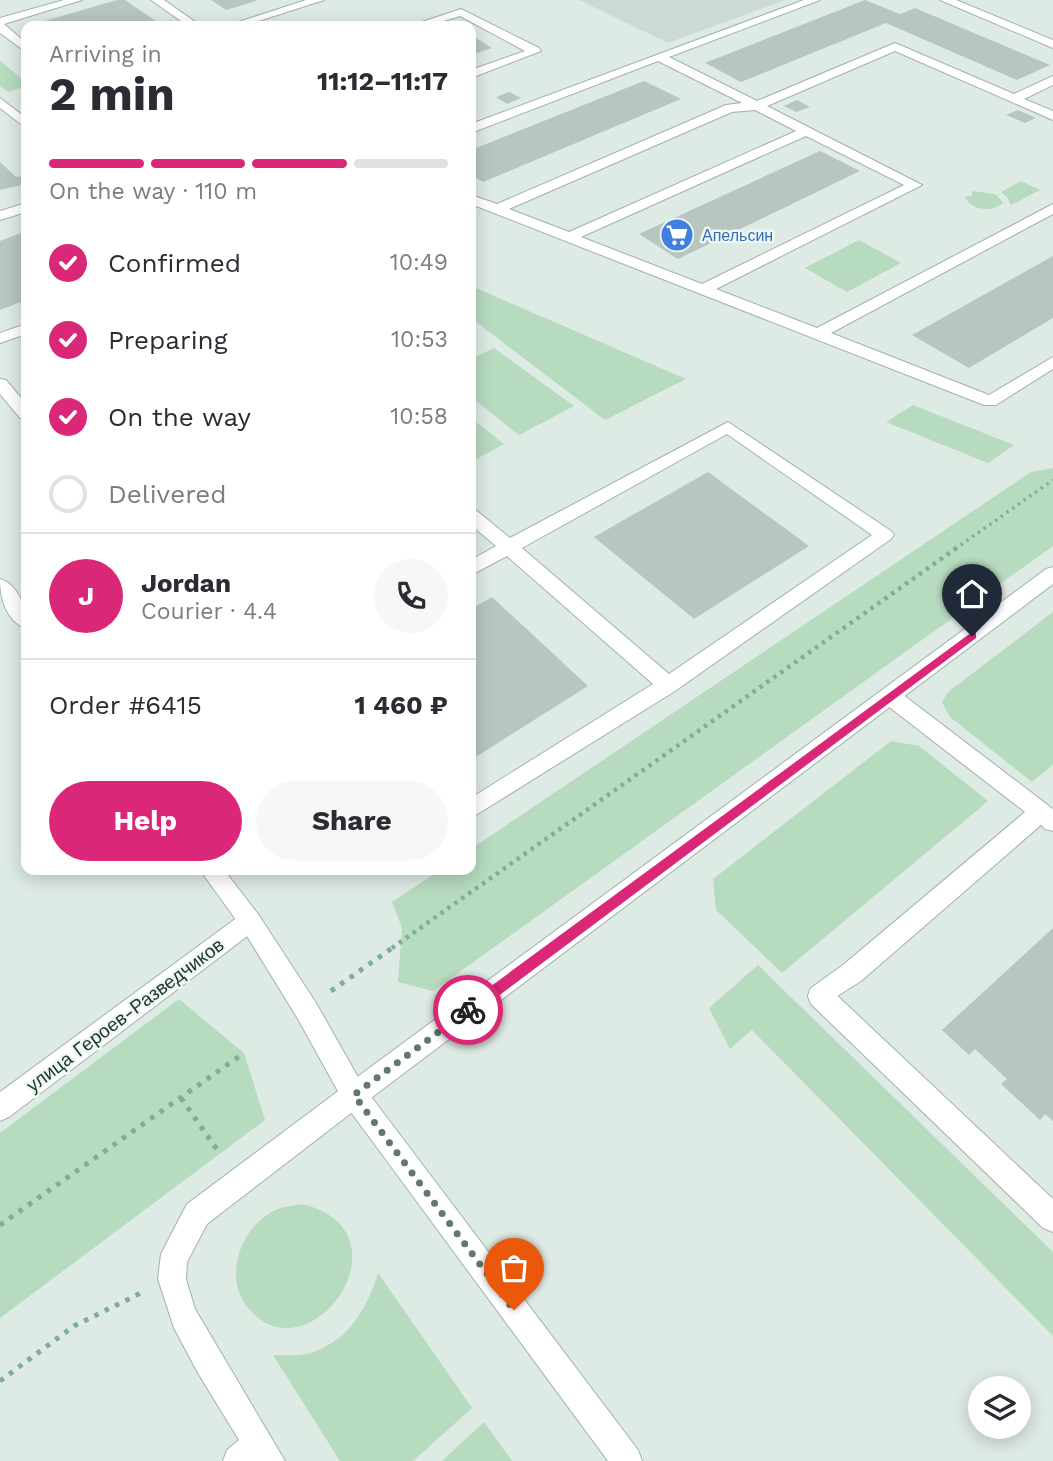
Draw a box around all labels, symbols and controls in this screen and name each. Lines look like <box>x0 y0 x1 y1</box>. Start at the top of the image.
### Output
text: Arriving in <box>49 41 162 68</box>
text: 11:12–11:17 <box>317 66 448 96</box>
text: 2 min <box>49 67 175 121</box>
text: On the way · 110 m <box>49 178 257 205</box>
supermarket icon: Апельсин <box>658 216 696 254</box>
place label: Апельсин <box>702 226 773 245</box>
icon: check <box>49 244 87 282</box>
text: Confirmed <box>108 248 241 278</box>
text: 10:49 <box>390 249 448 276</box>
icon: check <box>49 321 87 359</box>
text: Preparing <box>108 325 228 355</box>
text: 10:53 <box>391 326 448 353</box>
icon: check <box>49 398 87 436</box>
text: On the way <box>108 402 251 432</box>
text: 10:58 <box>390 403 448 430</box>
text: Delivered <box>108 479 227 509</box>
button: phone <box>374 559 448 633</box>
pin <box>942 564 1002 636</box>
text: Jordan <box>141 568 231 598</box>
icon: home <box>953 575 991 613</box>
text: J <box>78 581 94 611</box>
text: Courier · 4.4 <box>141 598 277 625</box>
text: Order #6415 <box>49 690 202 720</box>
text: 1 460 ₽ <box>354 690 448 720</box>
button: Help <box>49 781 242 861</box>
button: Share <box>256 781 448 861</box>
street label: улица Героев-Разведчиков <box>22 933 228 1097</box>
courier <box>433 975 503 1045</box>
icon: bike <box>449 991 487 1029</box>
pin <box>484 1238 544 1310</box>
icon: bag <box>495 1249 533 1287</box>
map controls <box>968 1376 1031 1439</box>
button: layers <box>968 1376 1031 1439</box>

